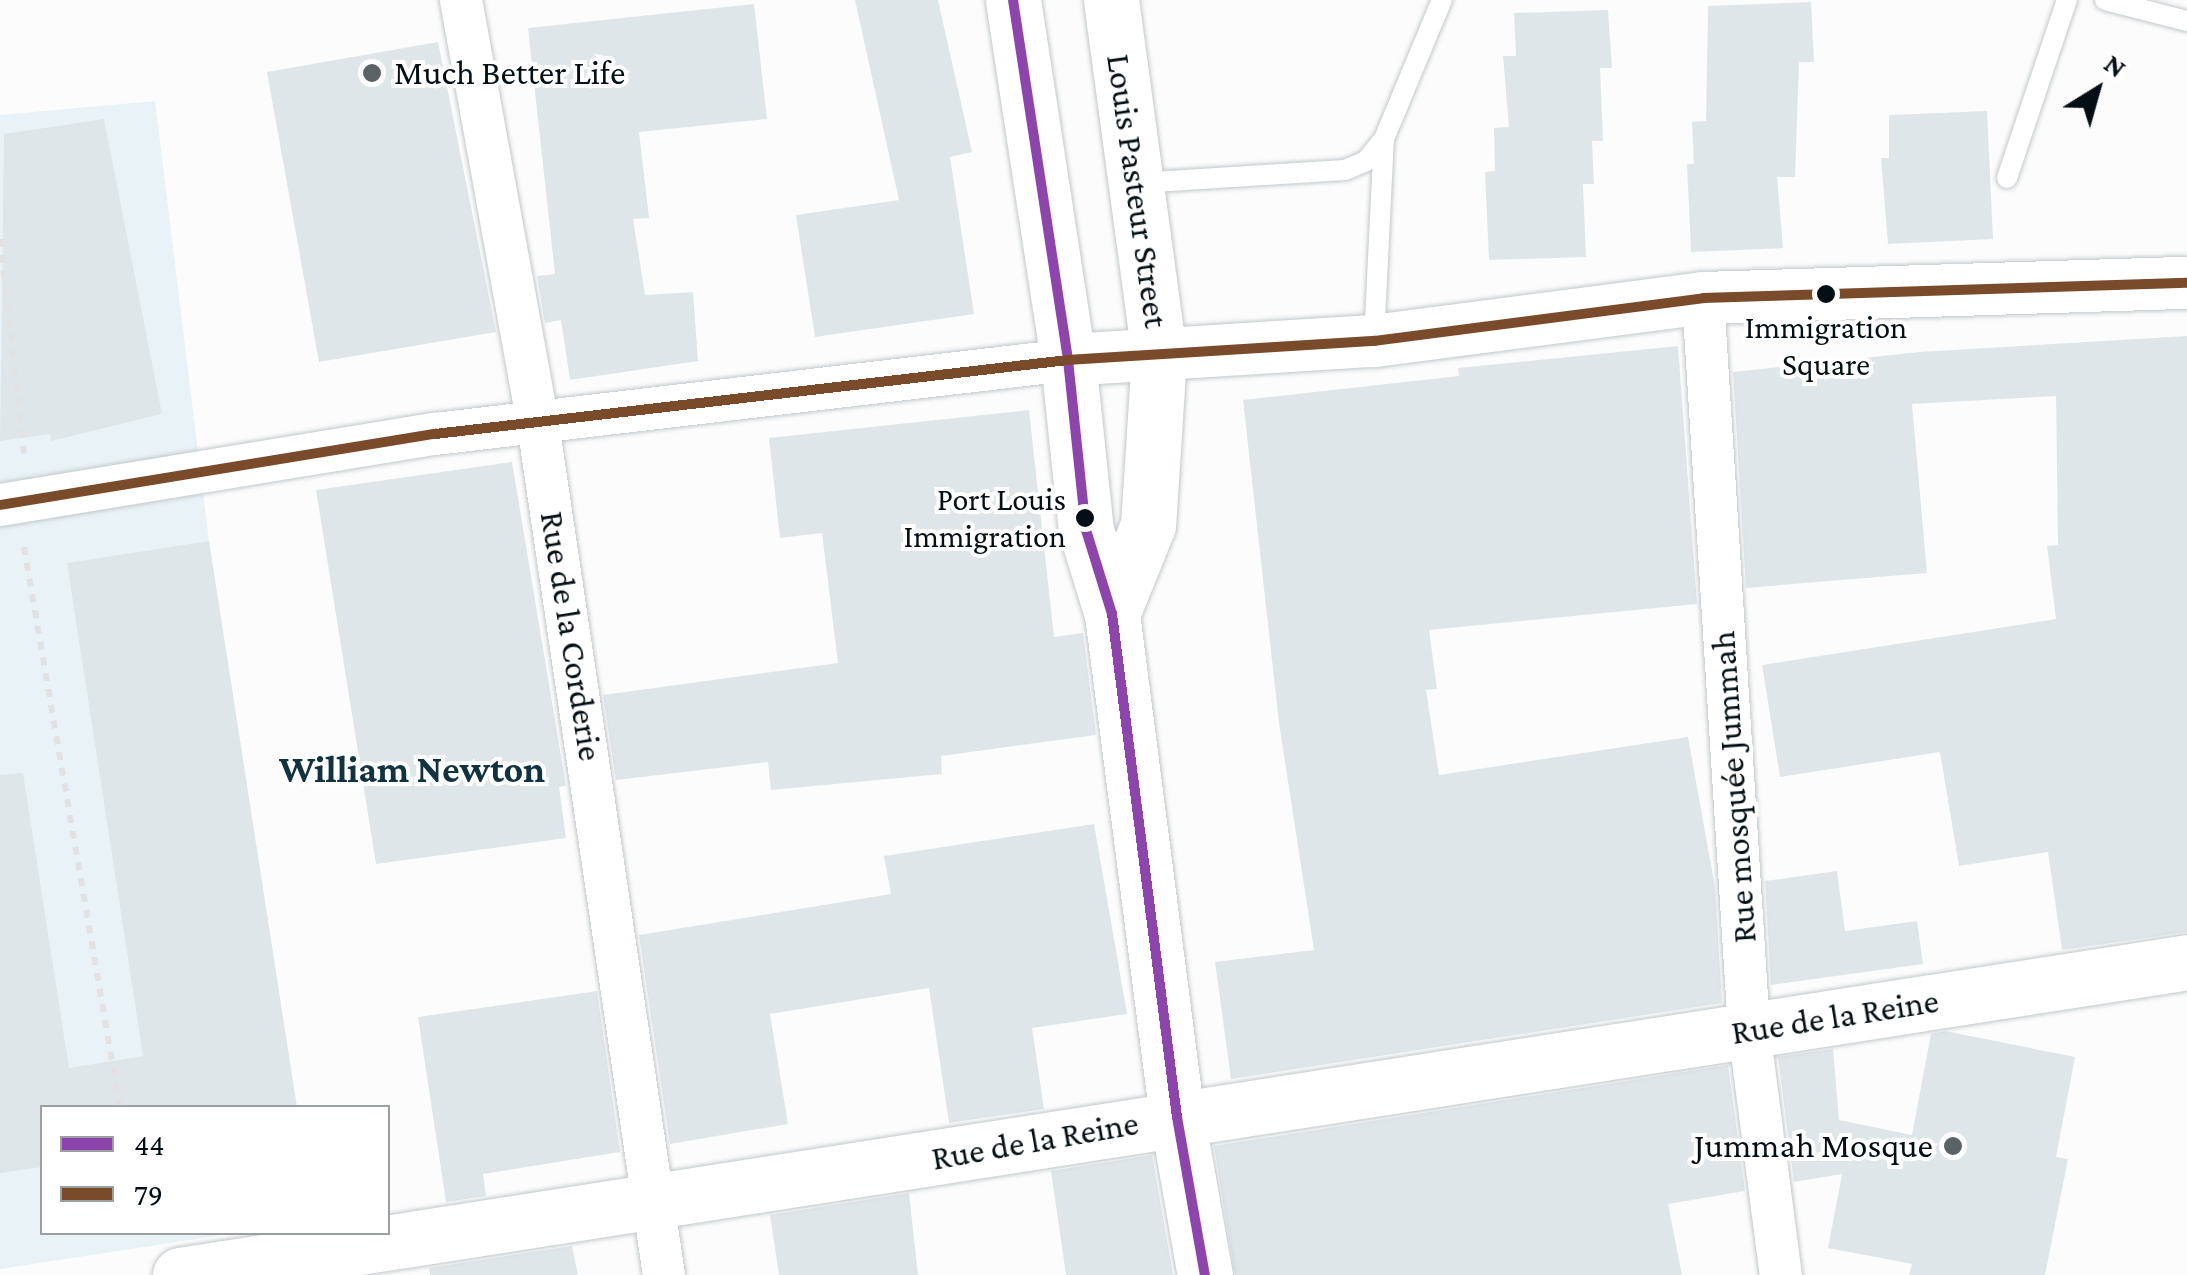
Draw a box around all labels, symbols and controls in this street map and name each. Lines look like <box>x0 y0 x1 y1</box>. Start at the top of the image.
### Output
north arrow <box>2047 40 2147 140</box>
text: N <box>2098 48 2132 84</box>
street label: Louis Pasteur Street <box>1097 51 1177 331</box>
place label: Much Better Life <box>394 52 625 94</box>
marker: Much Better Life <box>359 60 385 86</box>
marker: Immigration Square <box>1816 284 1836 304</box>
place label: Immigration Square <box>1745 309 1907 384</box>
place label: Port Louis Immigration <box>903 481 1066 556</box>
street label: Rue de la Corderie <box>531 508 611 764</box>
marker: Port Louis Immigration <box>1075 508 1095 528</box>
street label: Rue mosquée Jummah <box>1702 629 1766 945</box>
district label: William Newton <box>279 747 545 793</box>
street label: Rue de la Reine <box>1728 980 1942 1054</box>
street label: Rue de la Reine <box>928 1102 1142 1180</box>
legend <box>40 1105 390 1235</box>
place label: Jummah Mosque <box>1694 1125 1933 1167</box>
text: 44 <box>134 1128 165 1161</box>
marker: Jummah Mosque <box>1942 1135 1964 1157</box>
text: 79 <box>134 1178 163 1211</box>

